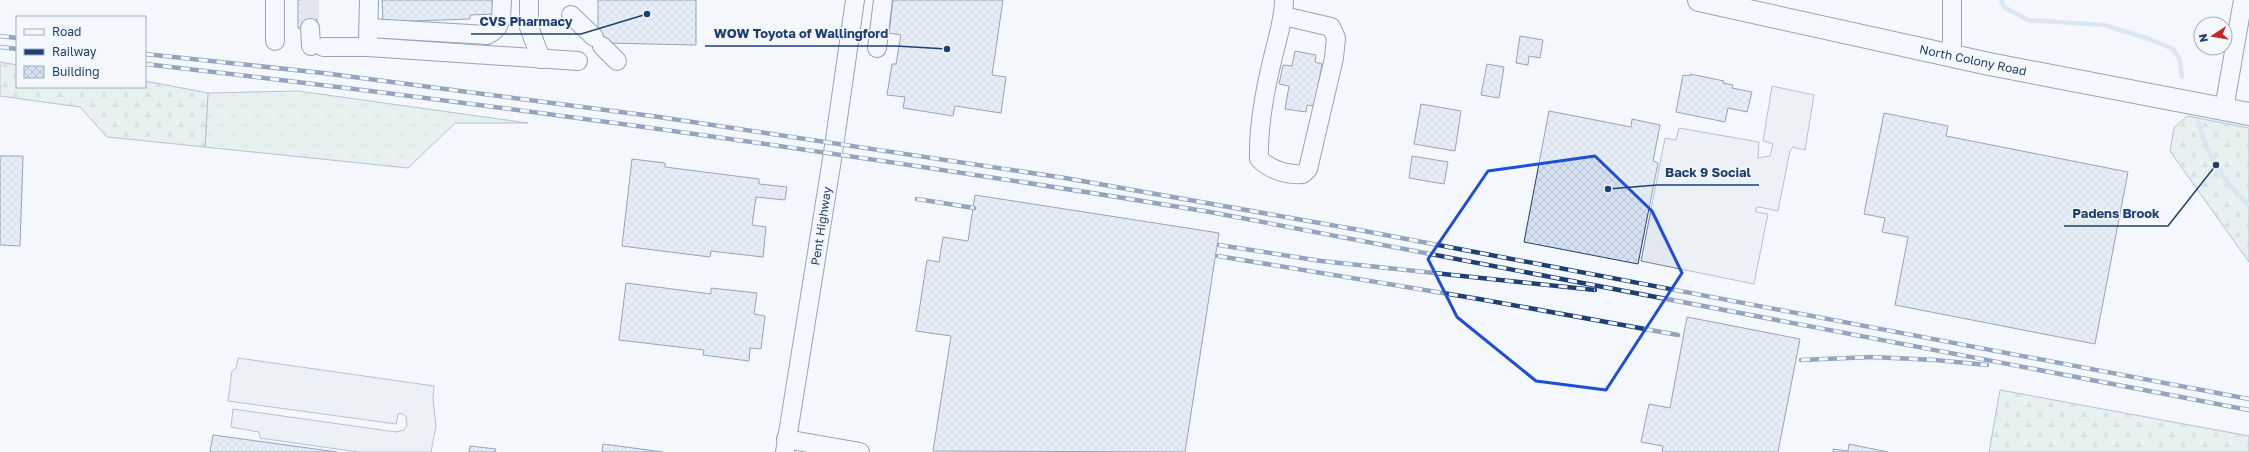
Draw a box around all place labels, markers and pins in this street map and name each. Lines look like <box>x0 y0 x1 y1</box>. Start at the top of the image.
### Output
callout: CVS Pharmacy <box>471 9 581 34</box>
callout: WOW Toyota of Wallingford <box>705 21 896 46</box>
callout: Back 9 Social <box>1657 160 1759 185</box>
callout: Padens Brook <box>2064 201 2168 226</box>

